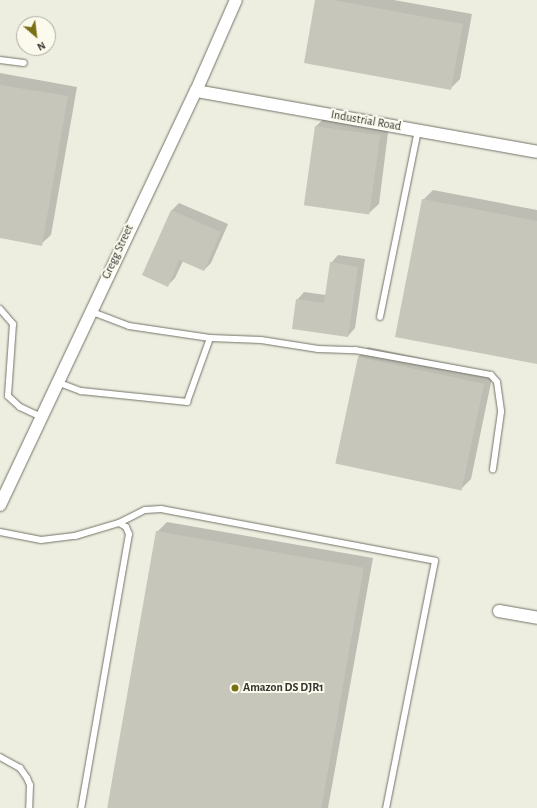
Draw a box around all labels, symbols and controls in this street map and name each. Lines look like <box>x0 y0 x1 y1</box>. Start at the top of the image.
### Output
north arrow <box>16 16 56 56</box>
text: N <box>35 40 47 53</box>
street label: Industrial Road <box>330 108 402 134</box>
street label: Gregg Street <box>99 223 137 281</box>
place label: Amazon DS DJR1 <box>243 681 324 695</box>
marker: Amazon DS DJR1 <box>230 683 240 693</box>

